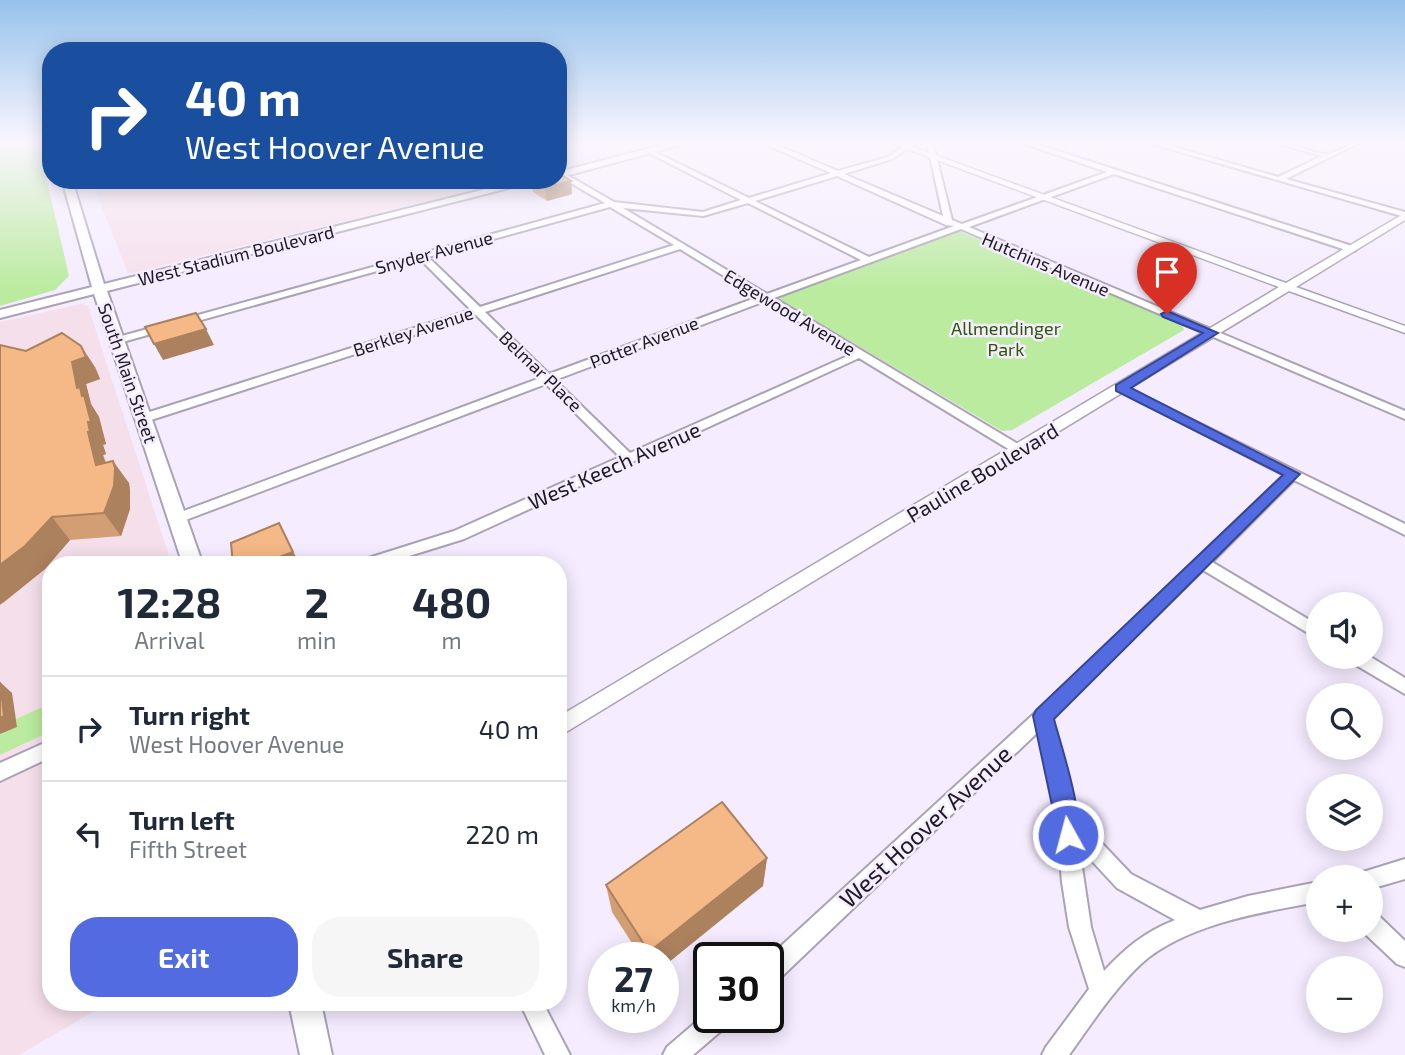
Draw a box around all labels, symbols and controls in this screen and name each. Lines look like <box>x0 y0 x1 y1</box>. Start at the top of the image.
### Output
text: 40 m <box>185 67 301 126</box>
icon: right <box>70 70 161 161</box>
text: West Hoover Avenue <box>185 127 485 165</box>
street label: West Stadium Boulevard <box>136 220 336 290</box>
street label: Snyder Avenue <box>373 226 495 278</box>
street label: Hutchins Avenue <box>979 227 1113 301</box>
pin <box>1137 242 1197 314</box>
icon: arrive <box>1148 253 1186 291</box>
street label: Edgewood Avenue <box>720 264 860 360</box>
street label: South Main Street <box>94 300 162 446</box>
street label: Berkley Avenue <box>350 301 476 361</box>
street label: Potter Avenue <box>586 311 702 373</box>
park label: Allmendinger Park <box>951 317 1061 360</box>
street label: Belmar Place <box>495 326 587 416</box>
street label: West Keech Avenue <box>524 416 704 514</box>
street label: Pauline Boulevard <box>902 417 1062 527</box>
text: 12:28 <box>118 576 222 626</box>
text: 2 <box>305 576 329 626</box>
text: 480 <box>412 576 491 626</box>
map controls <box>1306 592 1383 1033</box>
button: sound <box>1306 592 1383 669</box>
text: Arrival <box>135 626 205 654</box>
text: min <box>297 626 336 654</box>
text: m <box>442 626 462 654</box>
button: search <box>1306 683 1383 760</box>
text: Turn right <box>129 699 250 730</box>
icon: right <box>70 710 108 748</box>
text: 40 m <box>479 713 539 744</box>
text: West Hoover Avenue <box>129 730 344 758</box>
street label: West Hoover Avenue <box>833 739 1017 913</box>
button: layers <box>1306 774 1383 851</box>
position arrow <box>1031 798 1105 872</box>
text: Turn left <box>129 804 235 835</box>
icon: left <box>70 815 108 853</box>
text: 220 m <box>466 818 539 849</box>
text: Fifth Street <box>129 835 247 863</box>
button: + <box>1306 865 1383 942</box>
button: Exit <box>70 917 298 997</box>
button: Share <box>312 917 539 997</box>
speed limit sign: 30 <box>693 942 784 1033</box>
button: − <box>1306 956 1383 1033</box>
text: 27 <box>614 957 653 999</box>
text: km/h <box>611 994 656 1016</box>

